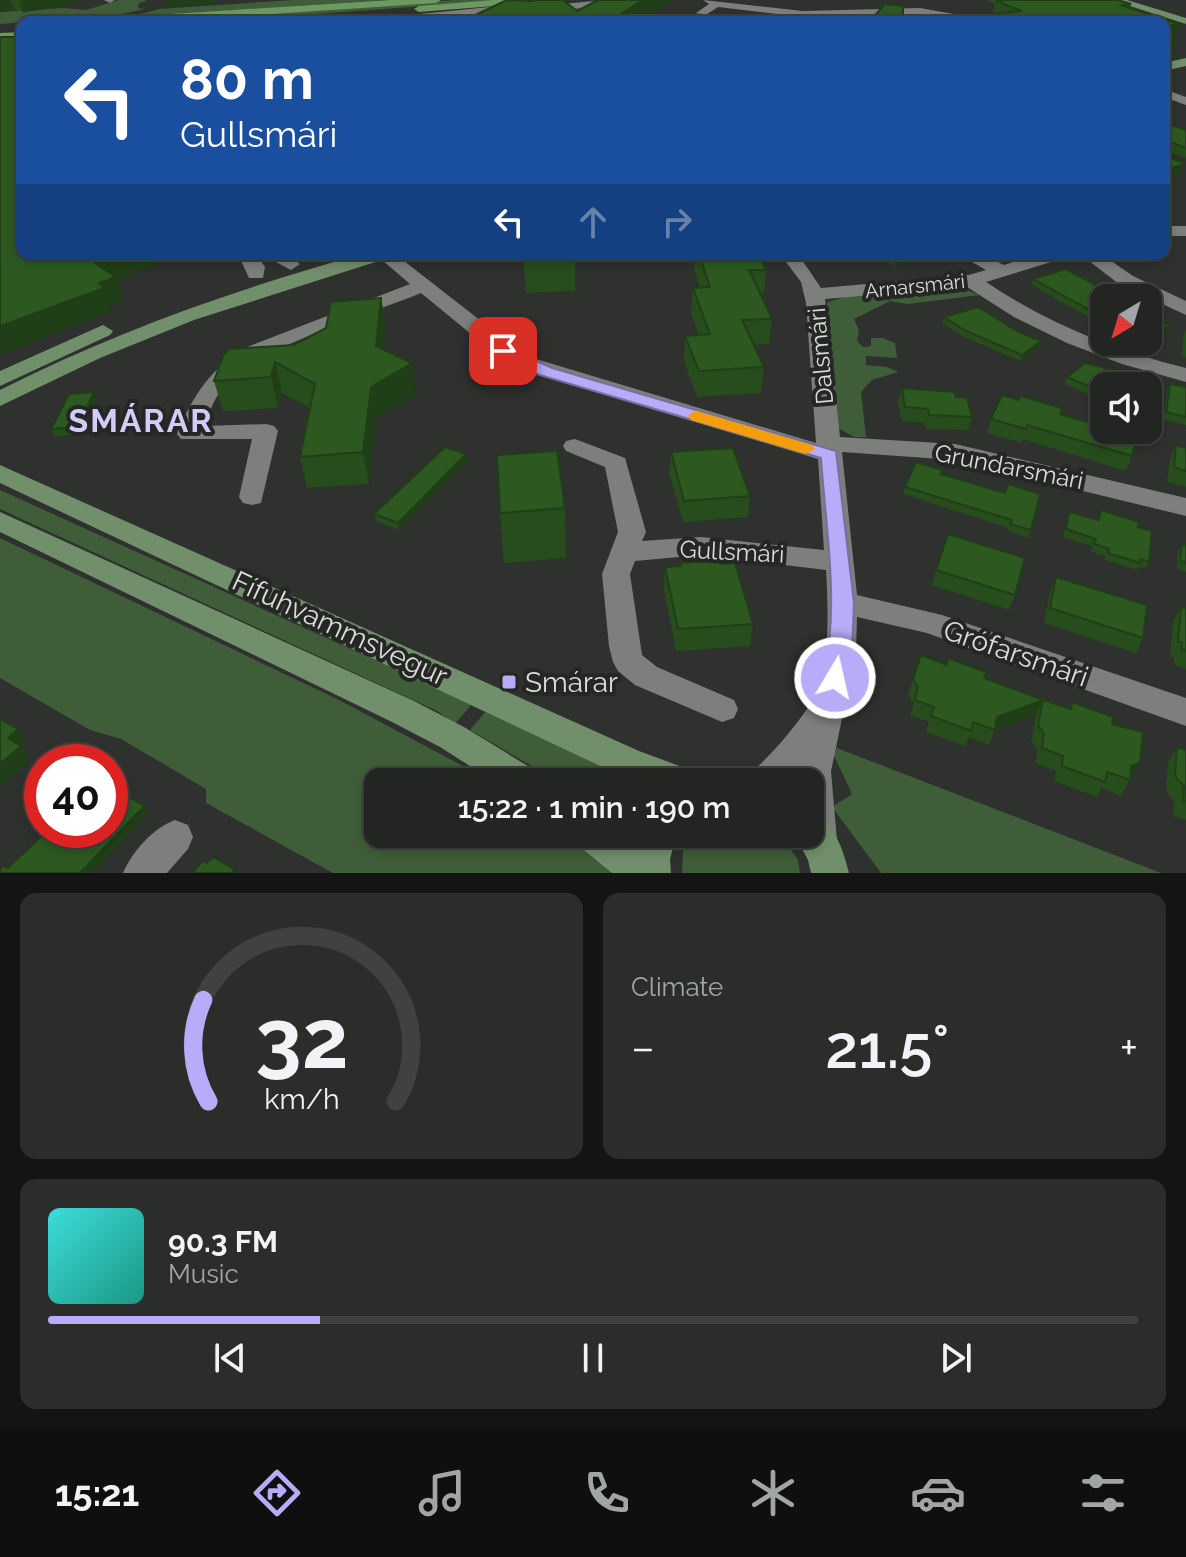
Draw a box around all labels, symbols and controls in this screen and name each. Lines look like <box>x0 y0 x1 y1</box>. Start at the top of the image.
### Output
text: 80 m <box>180 46 314 112</box>
icon: left <box>48 48 152 152</box>
text: Gullsmári <box>180 113 337 155</box>
icon: left <box>487 200 531 244</box>
icon: ahead <box>571 200 615 244</box>
icon: right <box>655 200 699 244</box>
street label: Arnarsmári <box>864 269 966 303</box>
north arrow <box>1090 284 1162 356</box>
map controls <box>1090 284 1162 444</box>
street label: Dalsmári <box>802 306 839 406</box>
pin <box>469 317 537 385</box>
icon: arrive <box>481 329 525 373</box>
button: sound <box>1090 372 1162 444</box>
district label: SMÁRAR <box>69 402 213 439</box>
street label: Grundarsmári <box>932 438 1086 495</box>
street label: Gullsmári <box>679 534 785 569</box>
street label: Fífuhvammsvegur <box>227 564 453 693</box>
street label: Grófarsmári <box>939 613 1092 694</box>
position arrow <box>793 636 877 720</box>
place label: Smárar <box>525 666 618 699</box>
marker: Smárar <box>500 673 518 691</box>
speed limit sign: 40 <box>24 744 128 848</box>
text: 15:22 · 1 min · 190 m <box>458 790 730 825</box>
text: Climate <box>631 972 723 1002</box>
text: 32 <box>255 990 348 1087</box>
text: 21.5° <box>825 1012 949 1082</box>
text: − <box>631 1022 655 1073</box>
text: + <box>1120 1022 1138 1073</box>
text: km/h <box>264 1082 339 1116</box>
text: 90.3 FM <box>168 1224 278 1259</box>
text: Music <box>168 1259 239 1289</box>
icon: previous <box>208 1336 252 1380</box>
icon: pause <box>571 1336 615 1380</box>
icon: next <box>934 1336 978 1380</box>
icon: directions <box>249 1465 305 1521</box>
icon: music <box>414 1465 470 1521</box>
icon: phone <box>579 1465 635 1521</box>
icon: climate <box>745 1465 801 1521</box>
icon: car <box>910 1465 966 1521</box>
icon: filters <box>1075 1465 1131 1521</box>
text: 15:21 <box>55 1472 139 1514</box>

